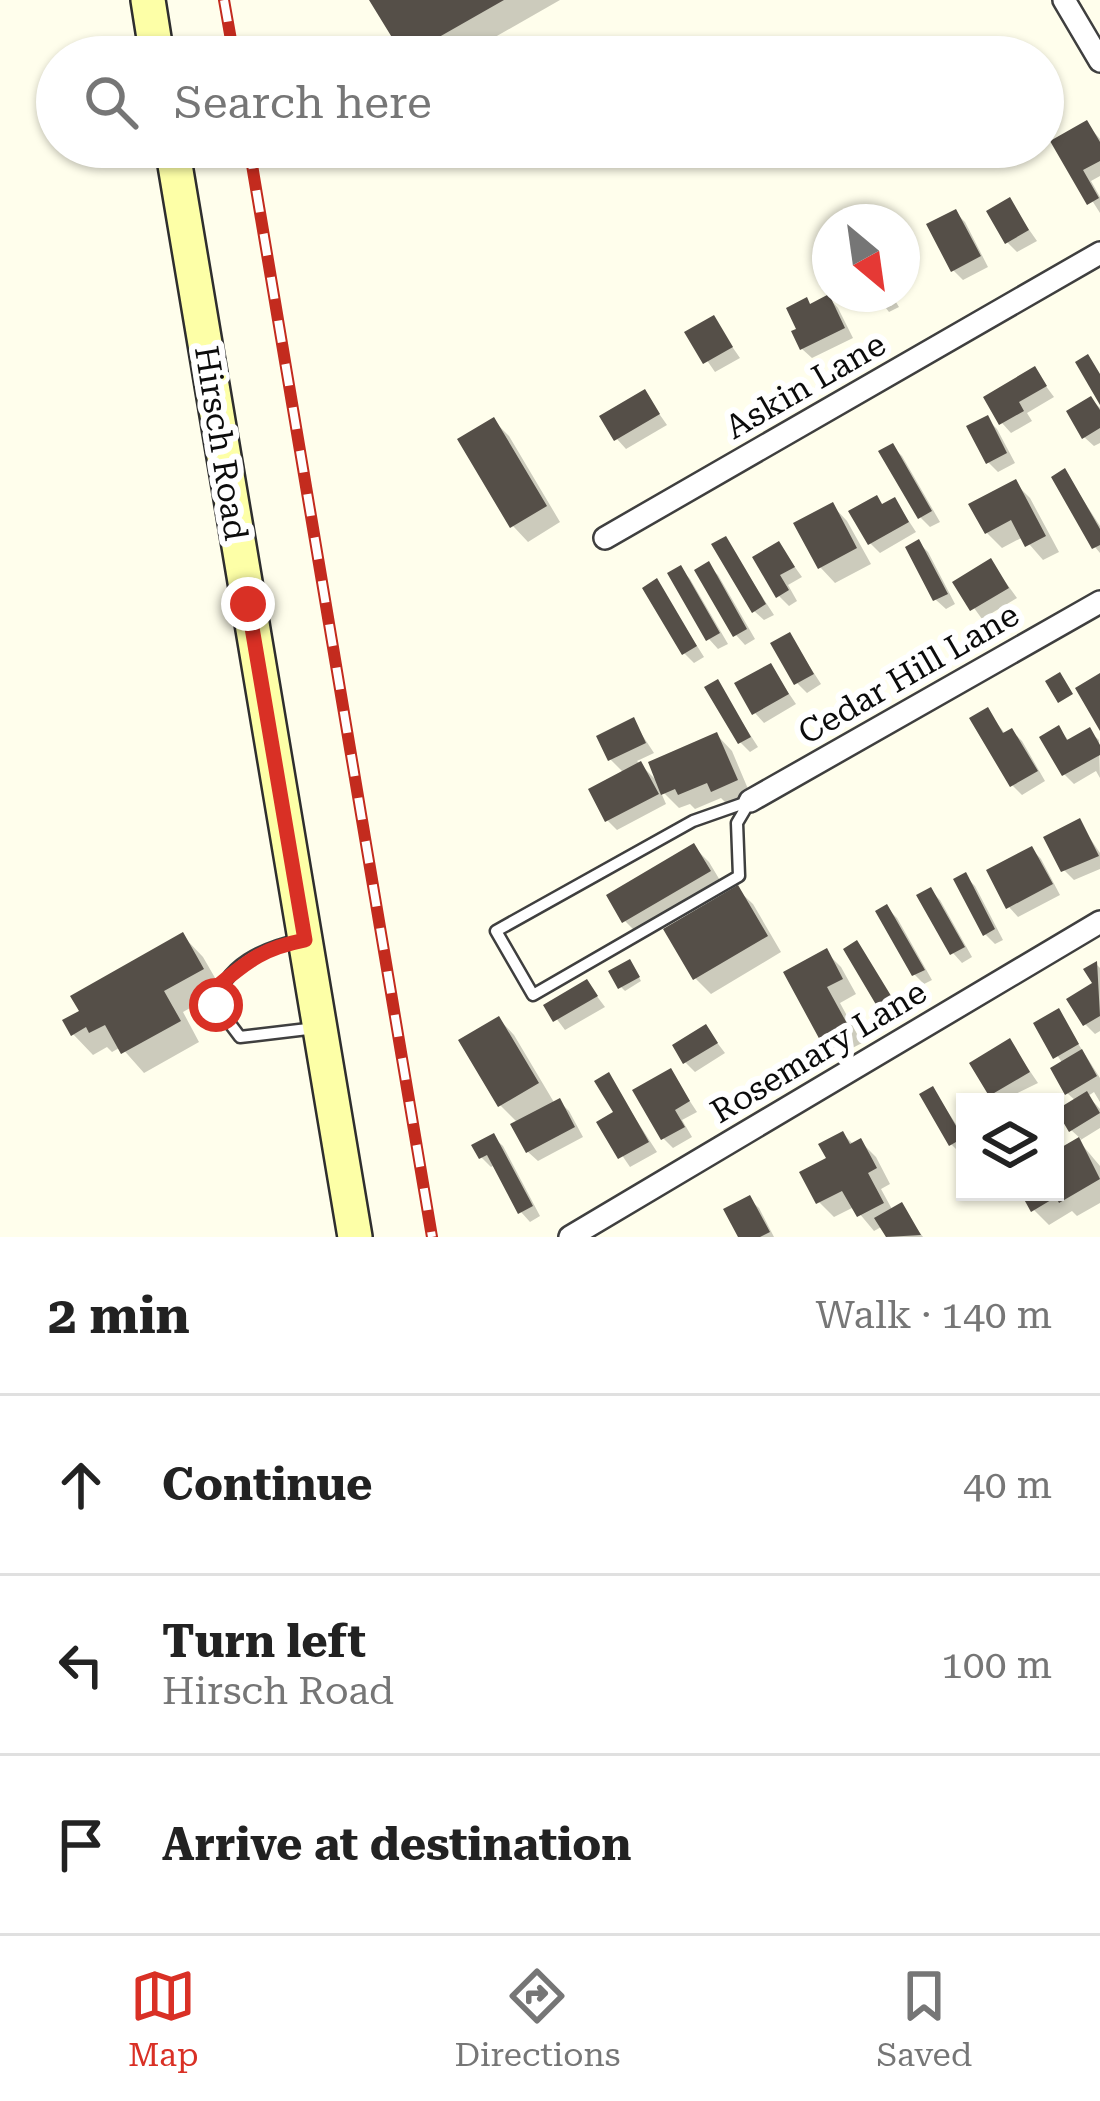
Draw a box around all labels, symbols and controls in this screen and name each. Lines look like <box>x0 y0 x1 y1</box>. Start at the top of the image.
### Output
search box <box>36 36 1064 168</box>
icon: search <box>78 69 144 135</box>
text: Search here <box>174 76 432 129</box>
north arrow <box>812 204 920 312</box>
street label: Askin Lane <box>718 324 892 447</box>
street label: Hirsch Road <box>187 343 256 543</box>
route end <box>221 577 275 631</box>
street label: Cedar Hill Lane <box>791 595 1025 752</box>
street label: Rosemary Lane <box>703 972 933 1131</box>
route start <box>189 978 243 1032</box>
map controls <box>956 1093 1064 1201</box>
button: layers <box>956 1093 1064 1201</box>
text: 2 min <box>48 1286 190 1345</box>
text: Walk · 140 m <box>816 1292 1052 1338</box>
icon: ahead <box>48 1452 114 1518</box>
text: Continue <box>162 1458 373 1511</box>
text: 40 m <box>963 1462 1052 1508</box>
text: Turn left <box>162 1615 366 1668</box>
icon: left <box>48 1632 114 1698</box>
text: 100 m <box>941 1642 1052 1688</box>
text: Hirsch Road <box>162 1668 394 1714</box>
icon: arrive <box>48 1812 114 1878</box>
text: Arrive at destination <box>162 1818 631 1871</box>
tab: Map <box>128 1963 199 2074</box>
tab: Directions <box>454 1963 620 2074</box>
tab: Saved <box>876 1963 972 2074</box>

